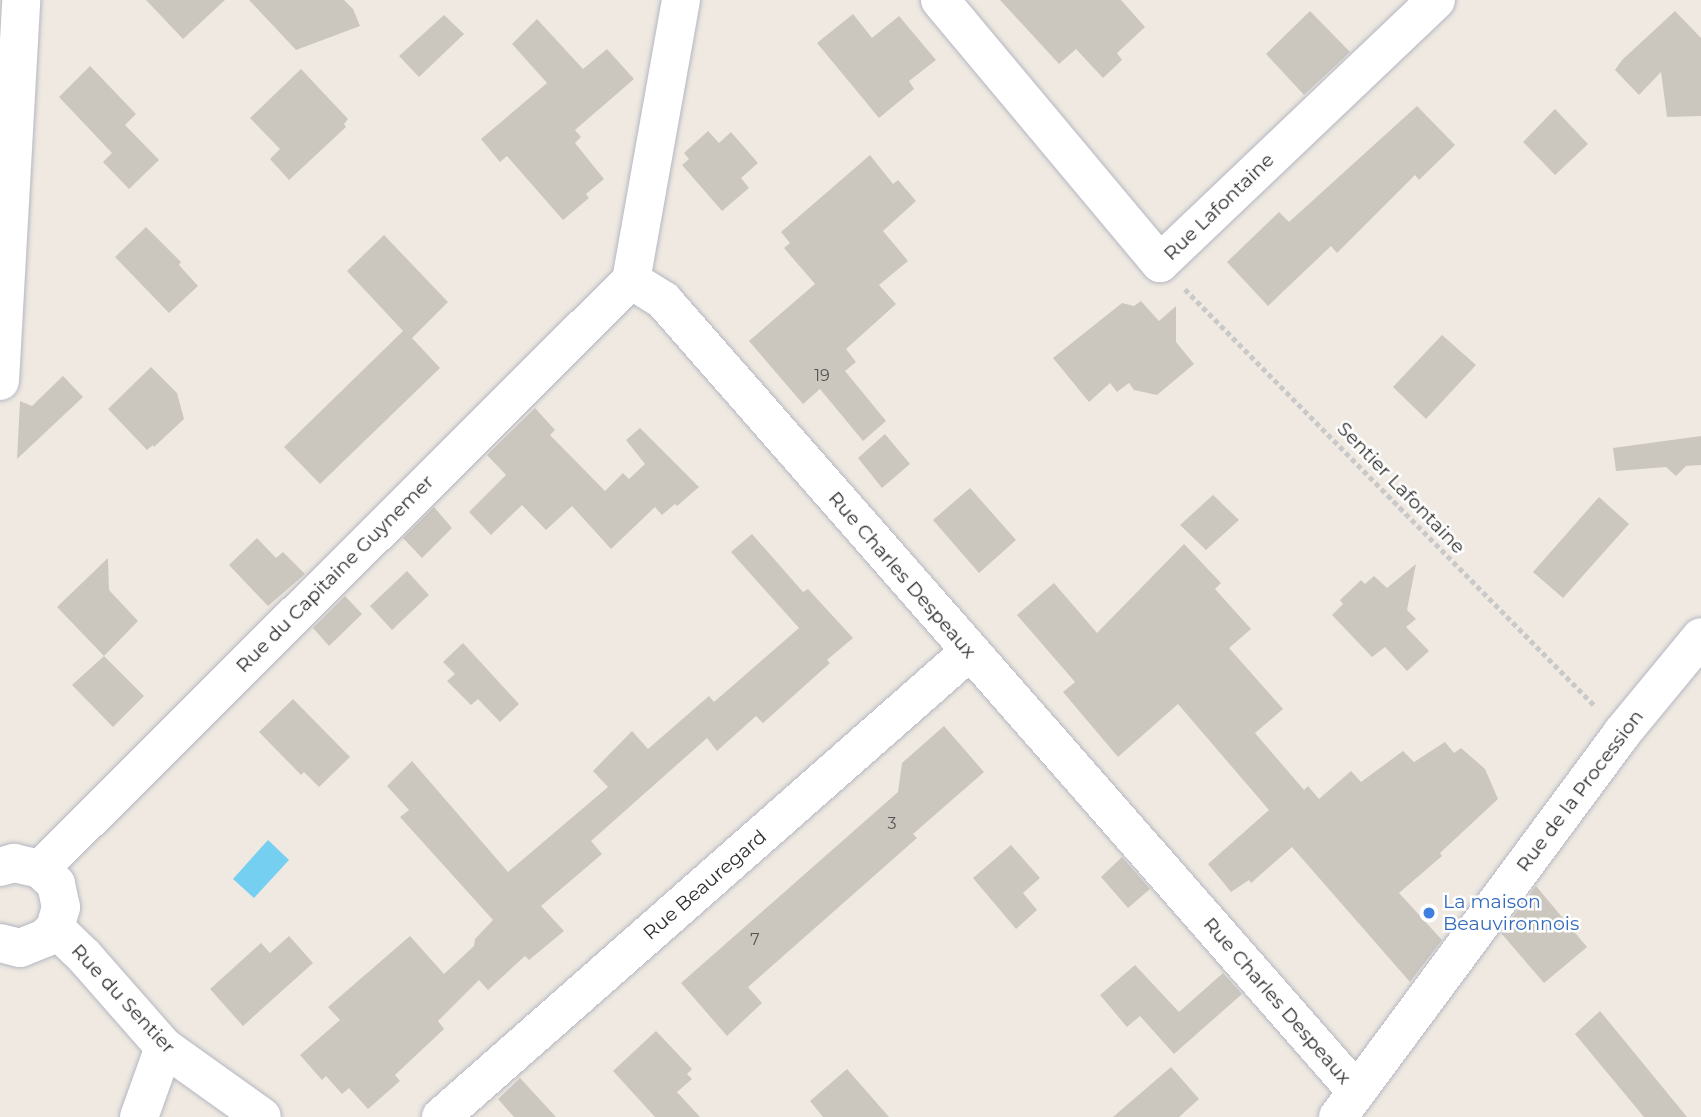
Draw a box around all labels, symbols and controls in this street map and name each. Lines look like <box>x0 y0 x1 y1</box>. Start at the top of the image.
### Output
street label: Rue Lafontaine <box>1159 149 1279 265</box>
house number: 19 <box>814 366 830 386</box>
street label: Sentier Lafontaine <box>1332 417 1470 559</box>
street label: Rue du Capitaine Guynemer <box>231 470 439 678</box>
street label: Rue Charles Despeaux <box>823 487 981 663</box>
street label: Rue de la Procession <box>1512 706 1648 876</box>
house number: 3 <box>887 814 897 834</box>
street label: Rue Beauregard <box>639 825 771 945</box>
place label: La maison Beauvironnois <box>1443 891 1579 935</box>
marker: La maison Beauvironnois <box>1421 905 1437 921</box>
street label: Rue Charles Despeaux <box>1198 913 1356 1089</box>
house number: 7 <box>750 930 760 950</box>
street label: Rue du Sentier <box>66 939 180 1059</box>

